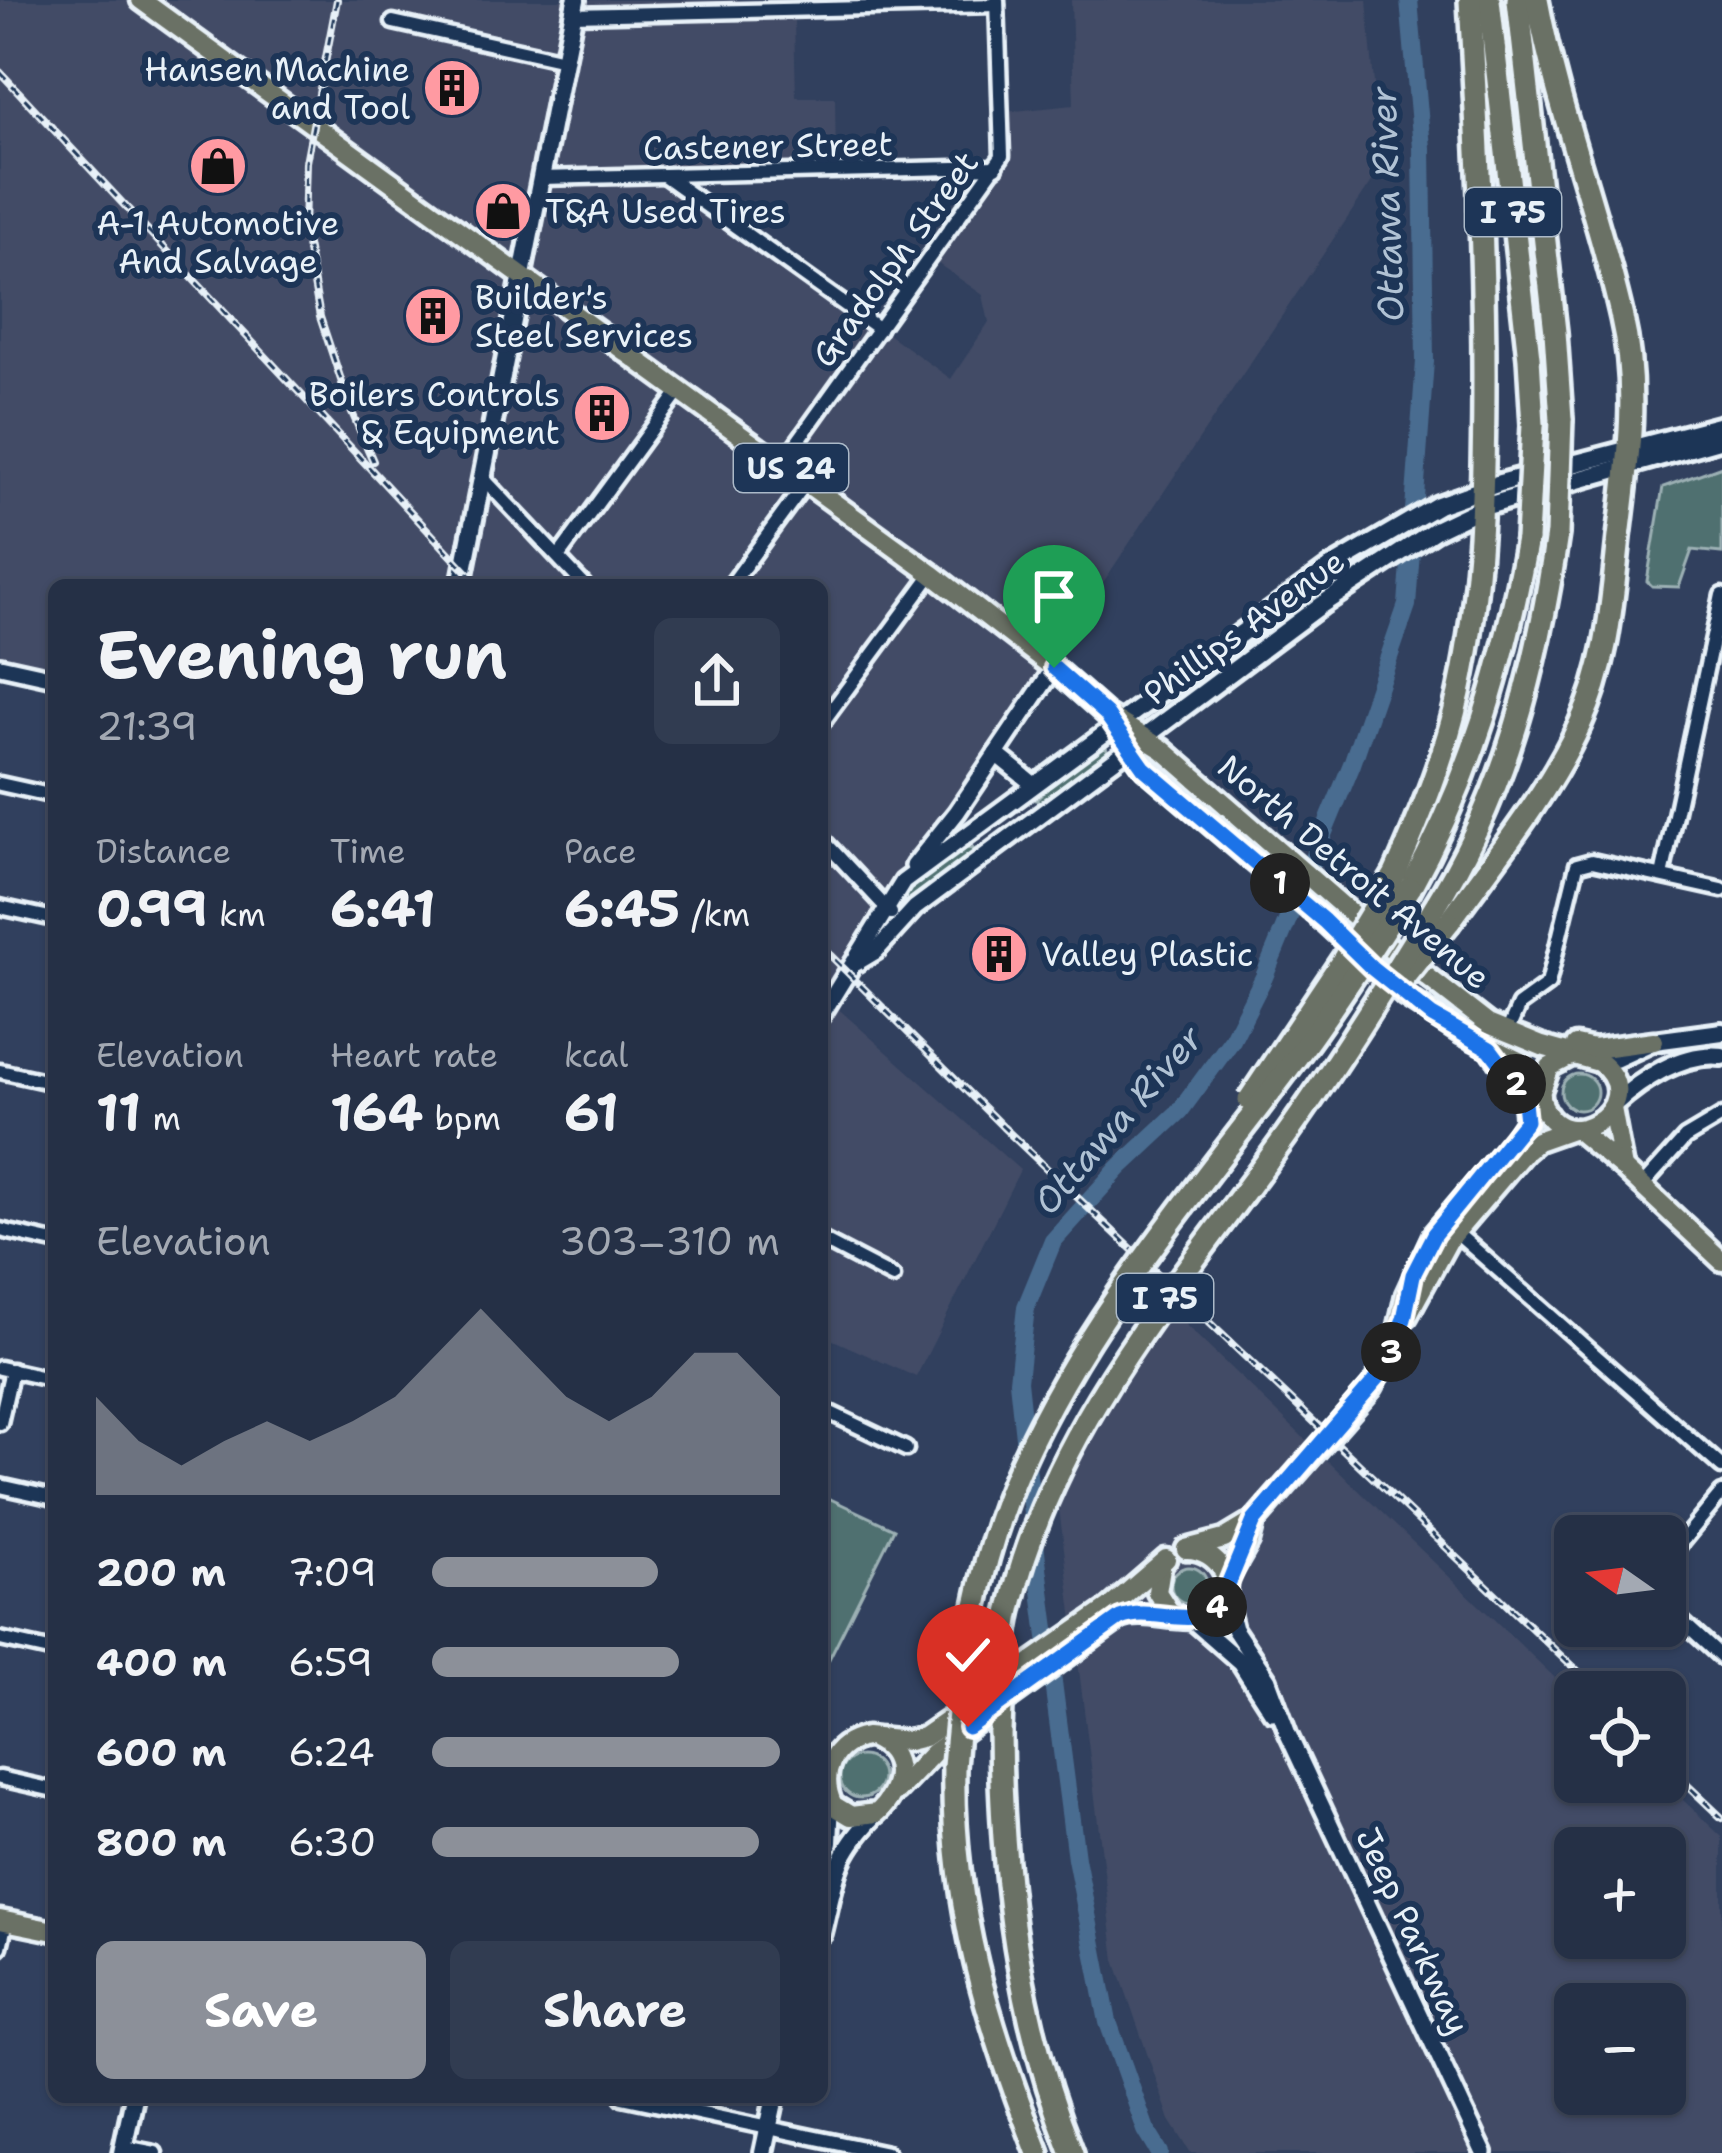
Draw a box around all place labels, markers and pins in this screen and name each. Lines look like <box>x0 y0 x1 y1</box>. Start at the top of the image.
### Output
place label: Hansen Machine and Tool <box>144 47 410 130</box>
building icon: Hansen Machine and Tool <box>421 57 483 119</box>
shop icon: A-1 Automotive And Salvage <box>187 135 249 197</box>
shop icon: T&A Used Tires <box>472 180 534 242</box>
place label: T&A Used Tires <box>545 189 786 234</box>
place label: A-1 Automotive And Salvage <box>97 201 339 284</box>
place label: Builder's Steel Services <box>475 275 693 358</box>
building icon: Builder's Steel Services <box>402 285 464 347</box>
place label: Boilers Controls & Equipment <box>309 372 560 455</box>
building icon: Boilers Controls & Equipment <box>571 382 633 444</box>
pin <box>1003 545 1105 668</box>
pin: 1 <box>1250 853 1310 913</box>
building icon: Valley Plastic <box>968 923 1030 985</box>
place label: Valley Plastic <box>1041 932 1253 977</box>
pin: 2 <box>1486 1054 1546 1114</box>
pin: 3 <box>1361 1322 1421 1382</box>
pin: 4 <box>1187 1577 1247 1637</box>
pin <box>917 1604 1019 1727</box>

